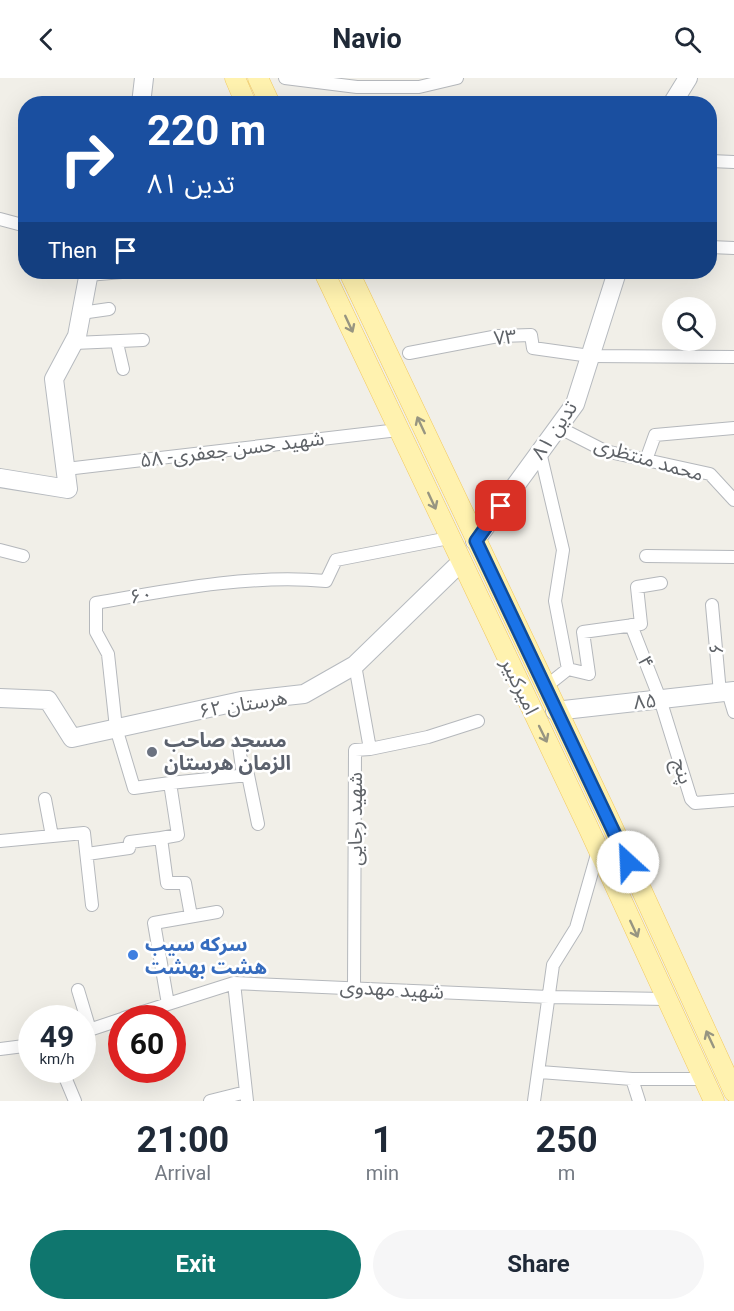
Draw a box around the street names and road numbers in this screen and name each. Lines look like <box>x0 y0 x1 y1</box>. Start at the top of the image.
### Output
street label: ۷۳ <box>493 324 517 350</box>
street label: تدین ۸۱ <box>526 396 582 464</box>
street label: شهید حسن جعفری- ۵۸ <box>138 426 326 472</box>
street label: محمد منتظری <box>592 432 706 486</box>
street label: ۶۰ <box>128 581 154 609</box>
street label: ۶ <box>704 642 728 656</box>
street label: ۴ <box>633 652 659 672</box>
street label: امیرکبیر <box>496 653 544 718</box>
street label: هرستان ۶۲ <box>197 685 289 723</box>
street label: ۸۵ <box>632 688 658 714</box>
street label: پنج <box>665 755 698 788</box>
street label: شهید رجایی <box>343 772 367 866</box>
street label: شهید مهدوی <box>339 974 445 1004</box>

